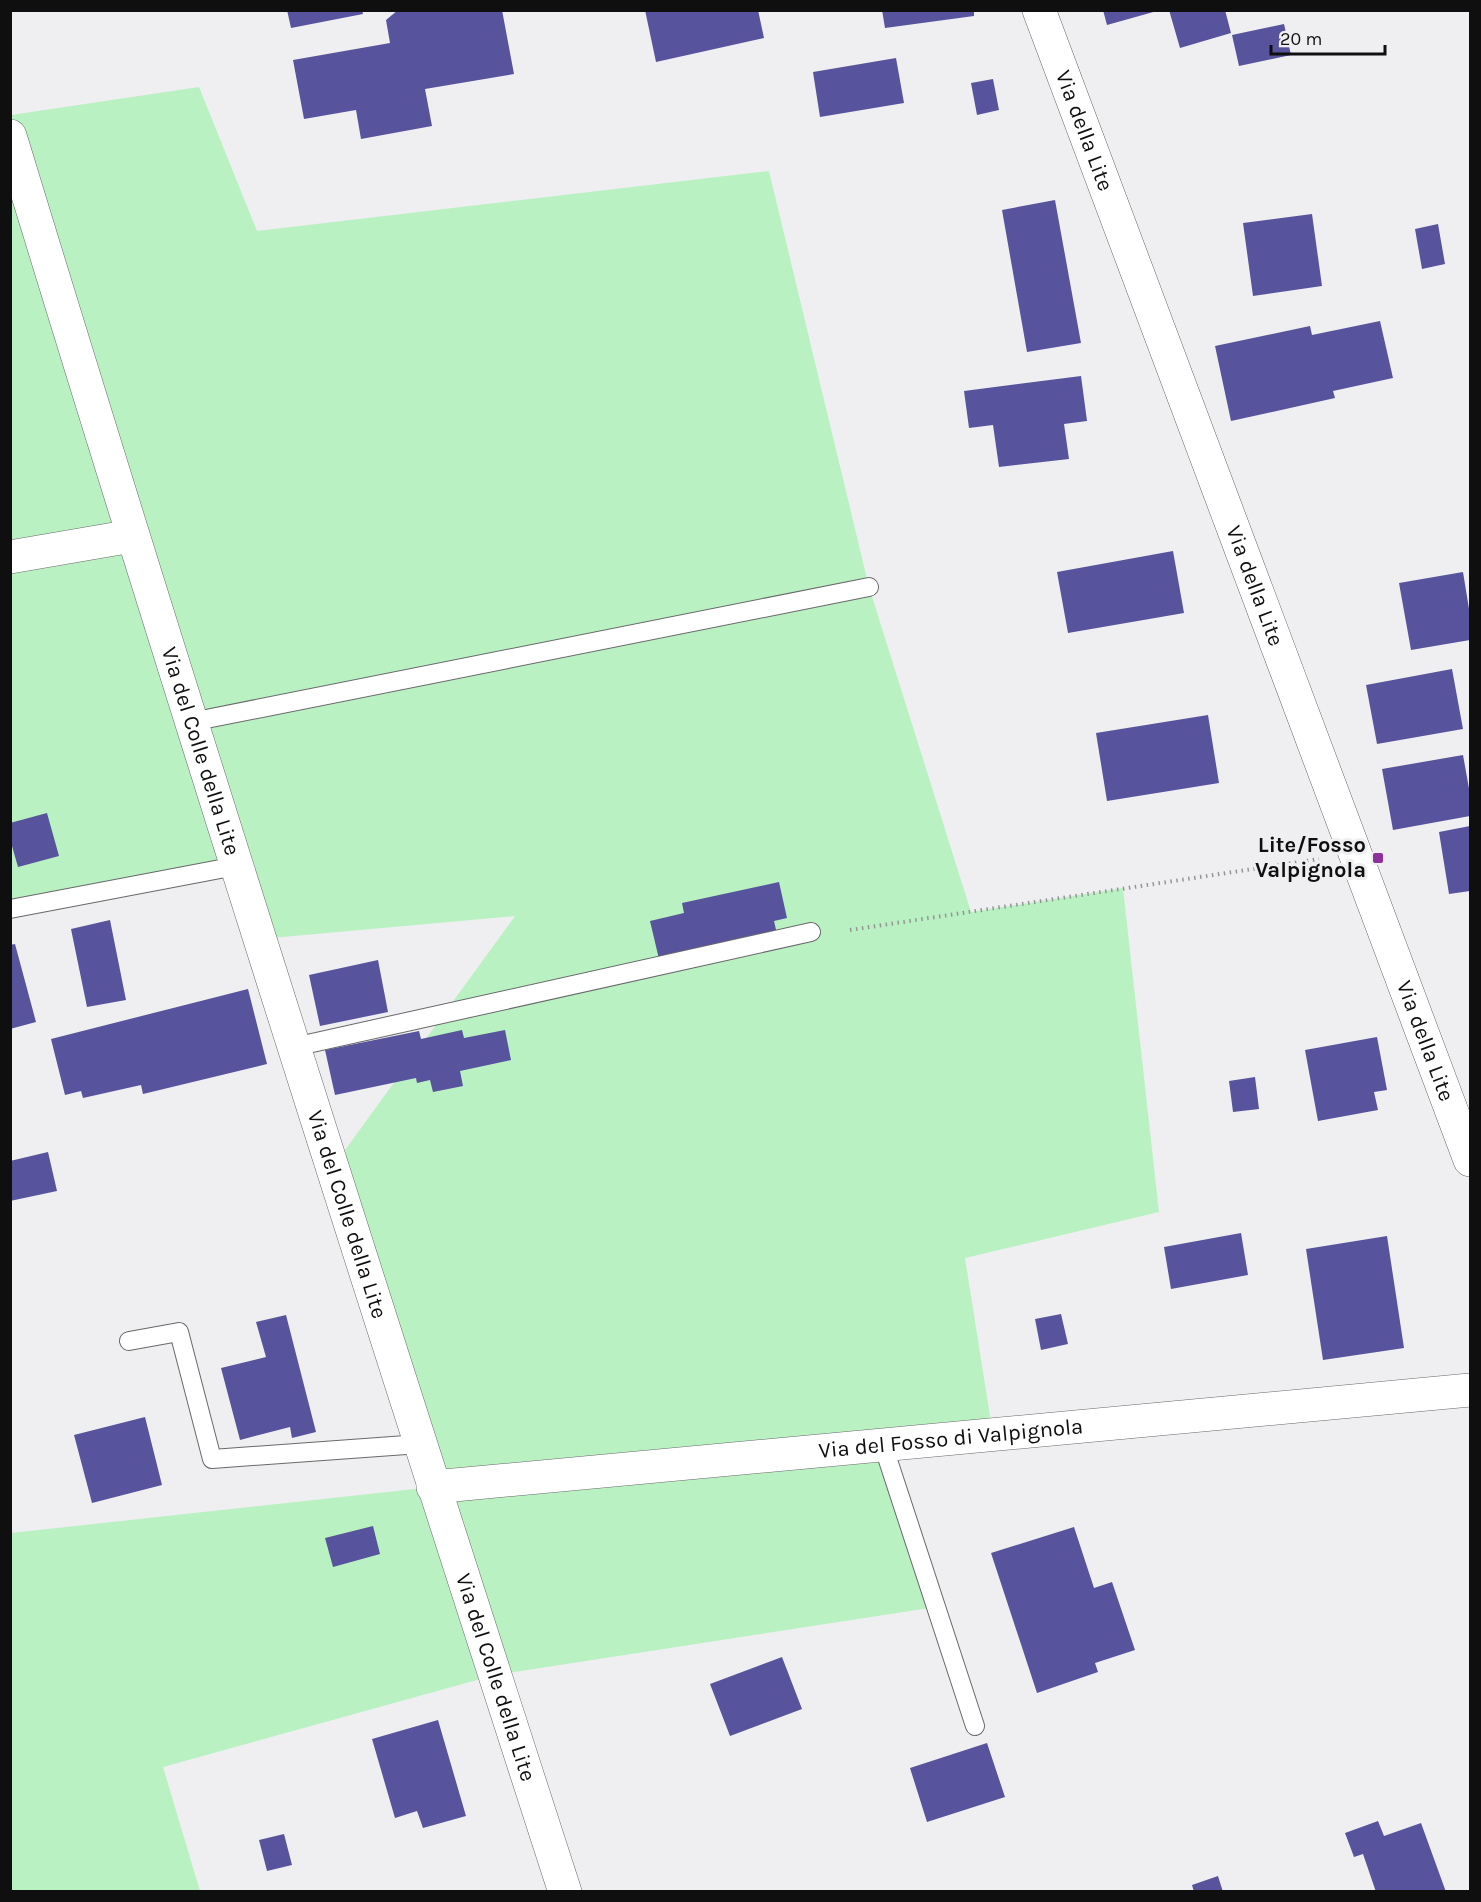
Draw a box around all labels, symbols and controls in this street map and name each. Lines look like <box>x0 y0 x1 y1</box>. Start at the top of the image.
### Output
scale bar <box>1271 18 1385 56</box>
text: 20 m <box>1280 28 1322 50</box>
street label: Via della Lite <box>1050 67 1119 195</box>
street label: Via della Lite <box>1220 522 1289 650</box>
street label: Via del Colle della Lite <box>156 644 245 859</box>
place label: Lite/Fosso Valpignola <box>1255 832 1366 883</box>
marker: Lite/Fosso Valpignola <box>1371 851 1385 865</box>
street label: Via della Lite <box>1391 977 1460 1105</box>
street label: Via del Colle della Lite <box>302 1107 393 1322</box>
street label: Via del Fosso di Valpignola <box>817 1413 1084 1464</box>
street label: Via del Colle della Lite <box>450 1570 541 1785</box>

